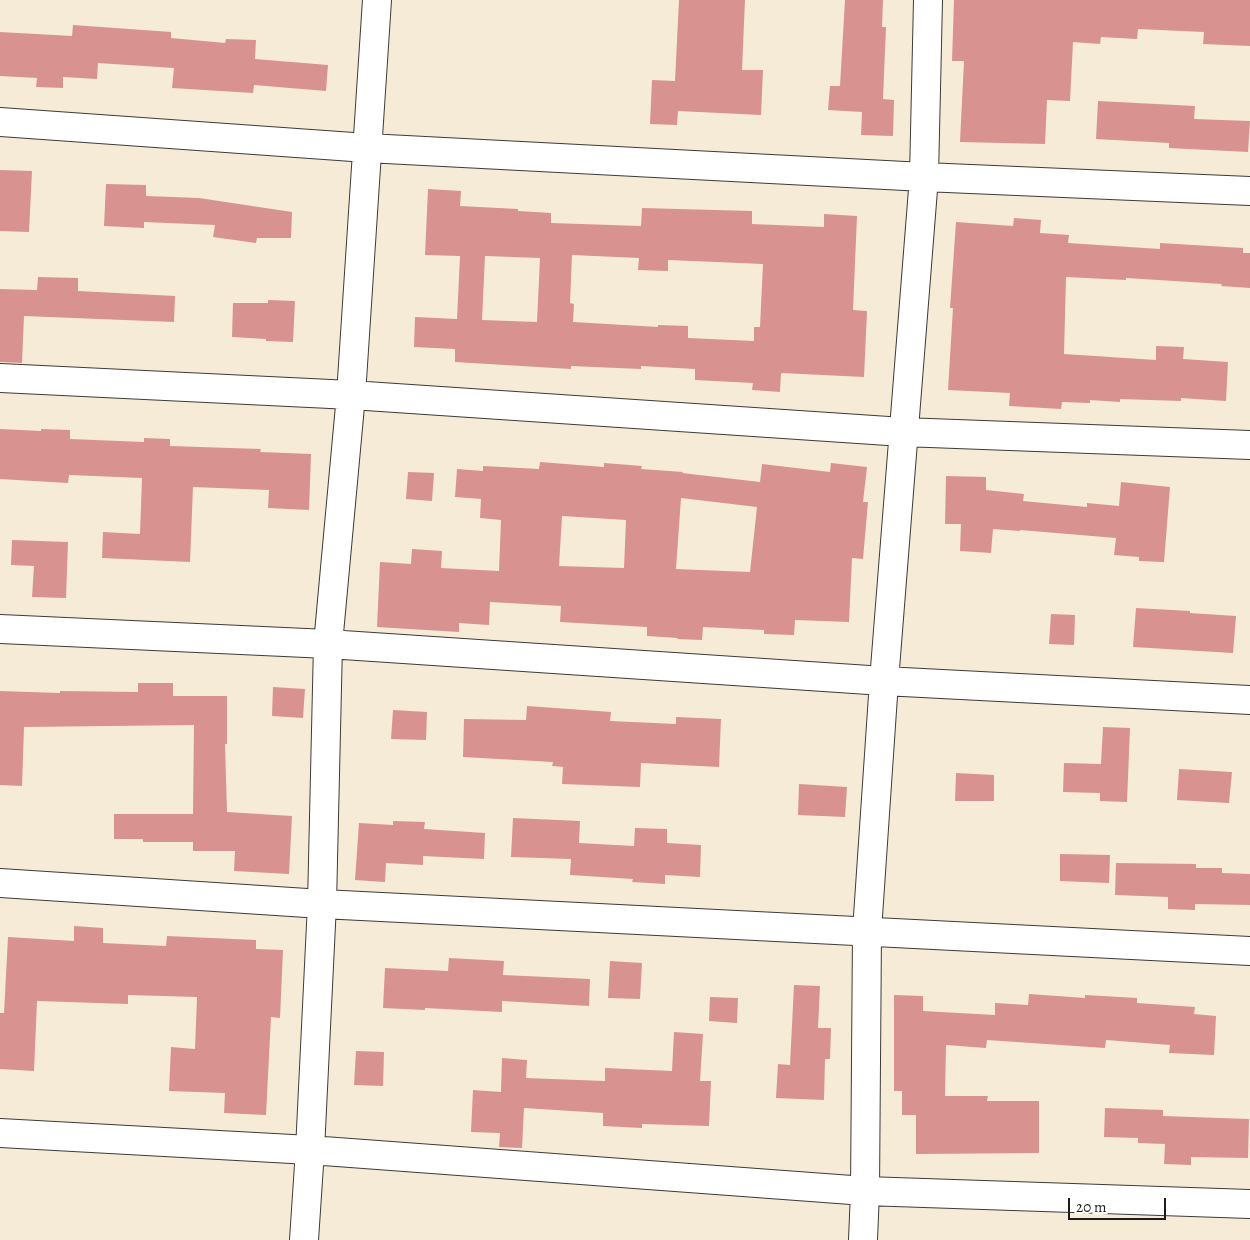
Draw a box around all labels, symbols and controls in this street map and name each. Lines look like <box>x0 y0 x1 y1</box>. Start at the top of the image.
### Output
scale bar <box>1070 1188 1168 1220</box>
text: 20 m <box>1076 1197 1107 1217</box>

